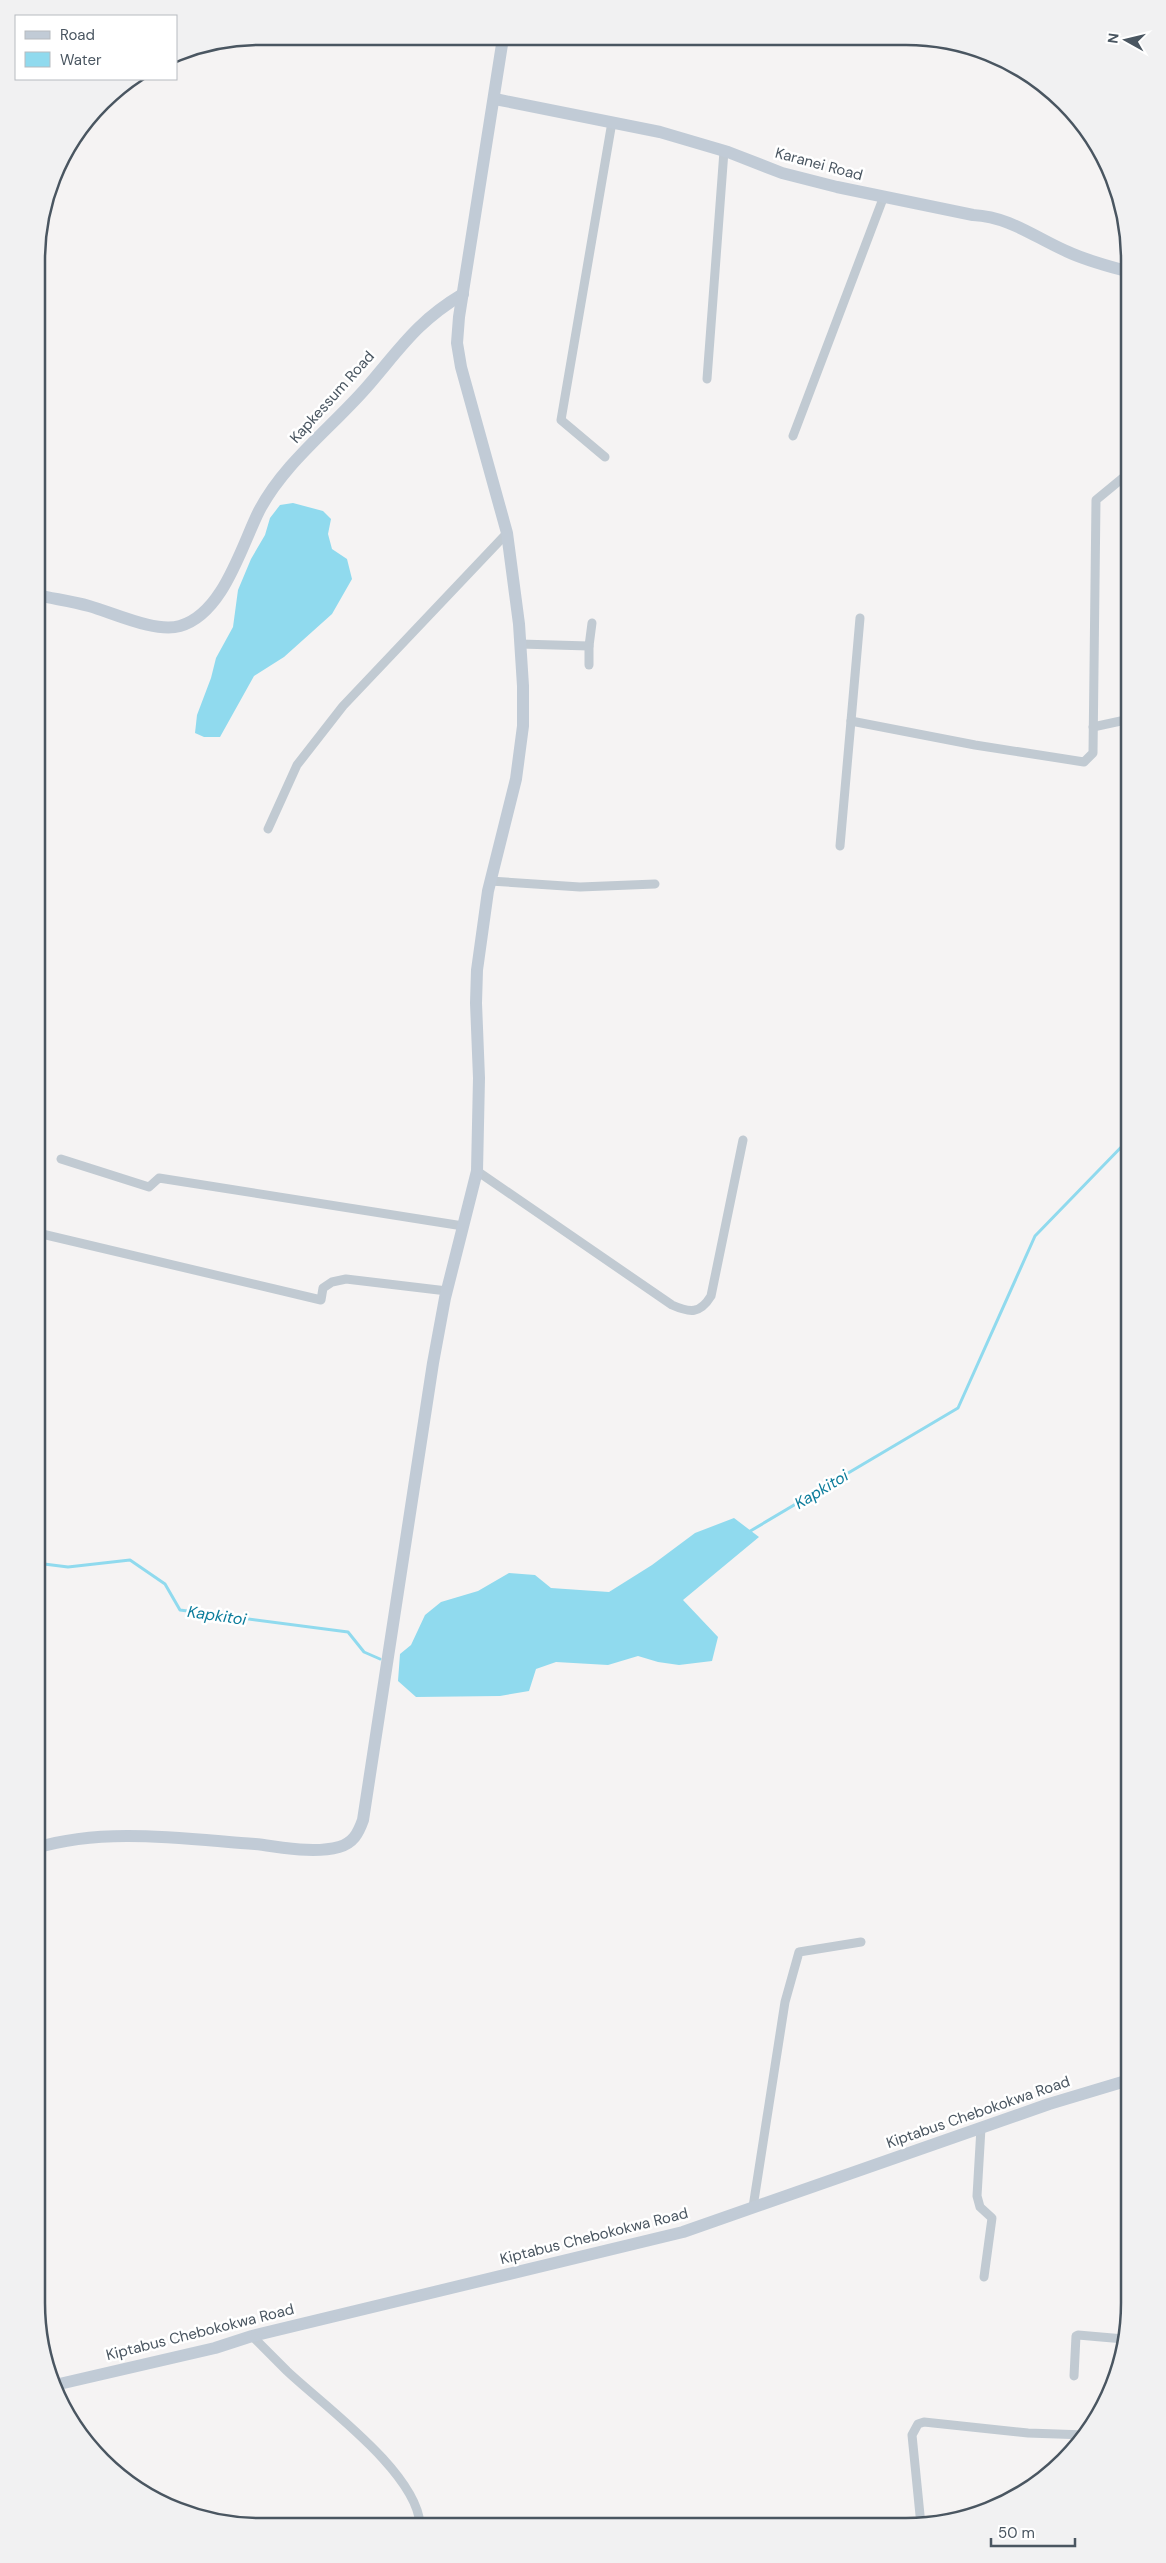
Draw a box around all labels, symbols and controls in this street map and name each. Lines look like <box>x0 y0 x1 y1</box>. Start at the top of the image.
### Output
legend <box>15 15 178 80</box>
north arrow <box>1101 15 1151 65</box>
text: Road <box>60 25 95 45</box>
text: N <box>1104 32 1123 45</box>
text: Water <box>60 50 102 70</box>
street label: Karanei Road <box>773 143 865 185</box>
street label: Kapkessum Road <box>285 347 379 447</box>
water label: Kapkitoi <box>790 1465 853 1514</box>
water label: Kapkitoi <box>186 1601 249 1630</box>
street label: Kiptabus Chebokokwa Road <box>884 2071 1072 2153</box>
street label: Kiptabus Chebokokwa Road <box>498 2203 690 2269</box>
street label: Kiptabus Chebokokwa Road <box>104 2299 296 2365</box>
scale bar <box>991 2516 1075 2548</box>
text: 50 m <box>998 2523 1035 2543</box>

